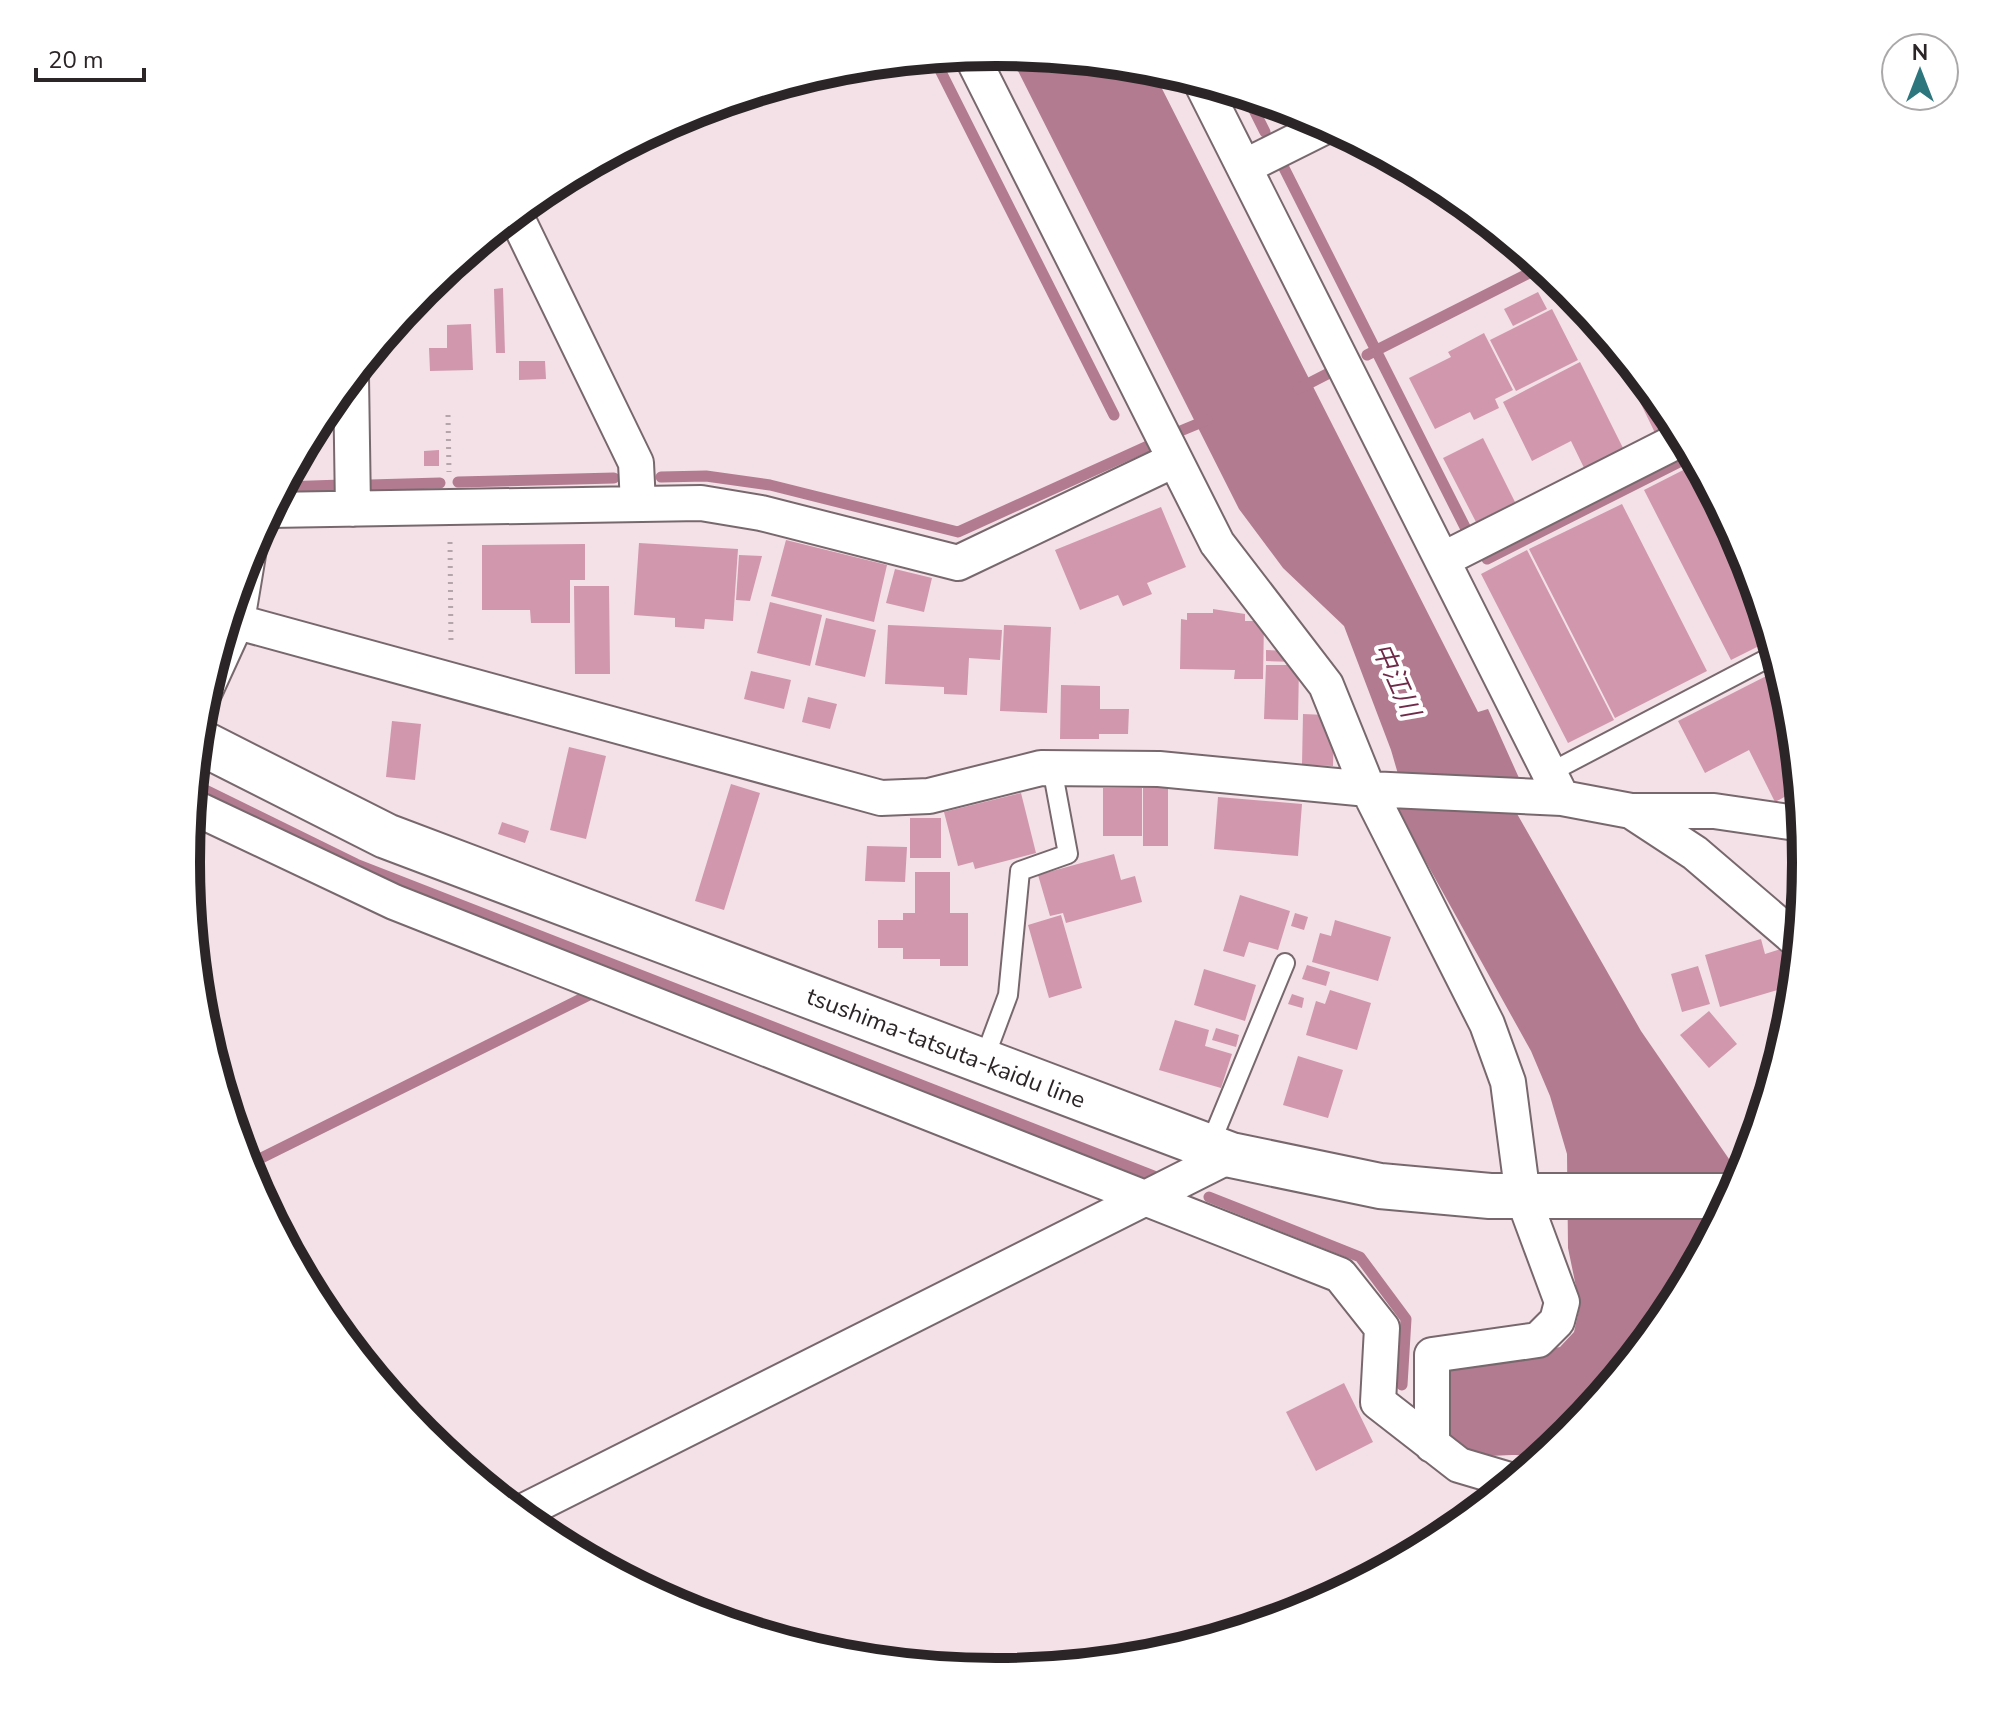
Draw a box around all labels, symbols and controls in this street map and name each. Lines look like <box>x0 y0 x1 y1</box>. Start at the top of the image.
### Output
scale bar <box>36 32 144 82</box>
north arrow <box>1880 32 1960 112</box>
text: N <box>1912 38 1928 68</box>
text: 20 m <box>48 44 104 76</box>
water label: 中江川 <box>1364 637 1429 725</box>
street label: tsushima-tatsuta-kaidu line <box>802 980 1090 1116</box>

